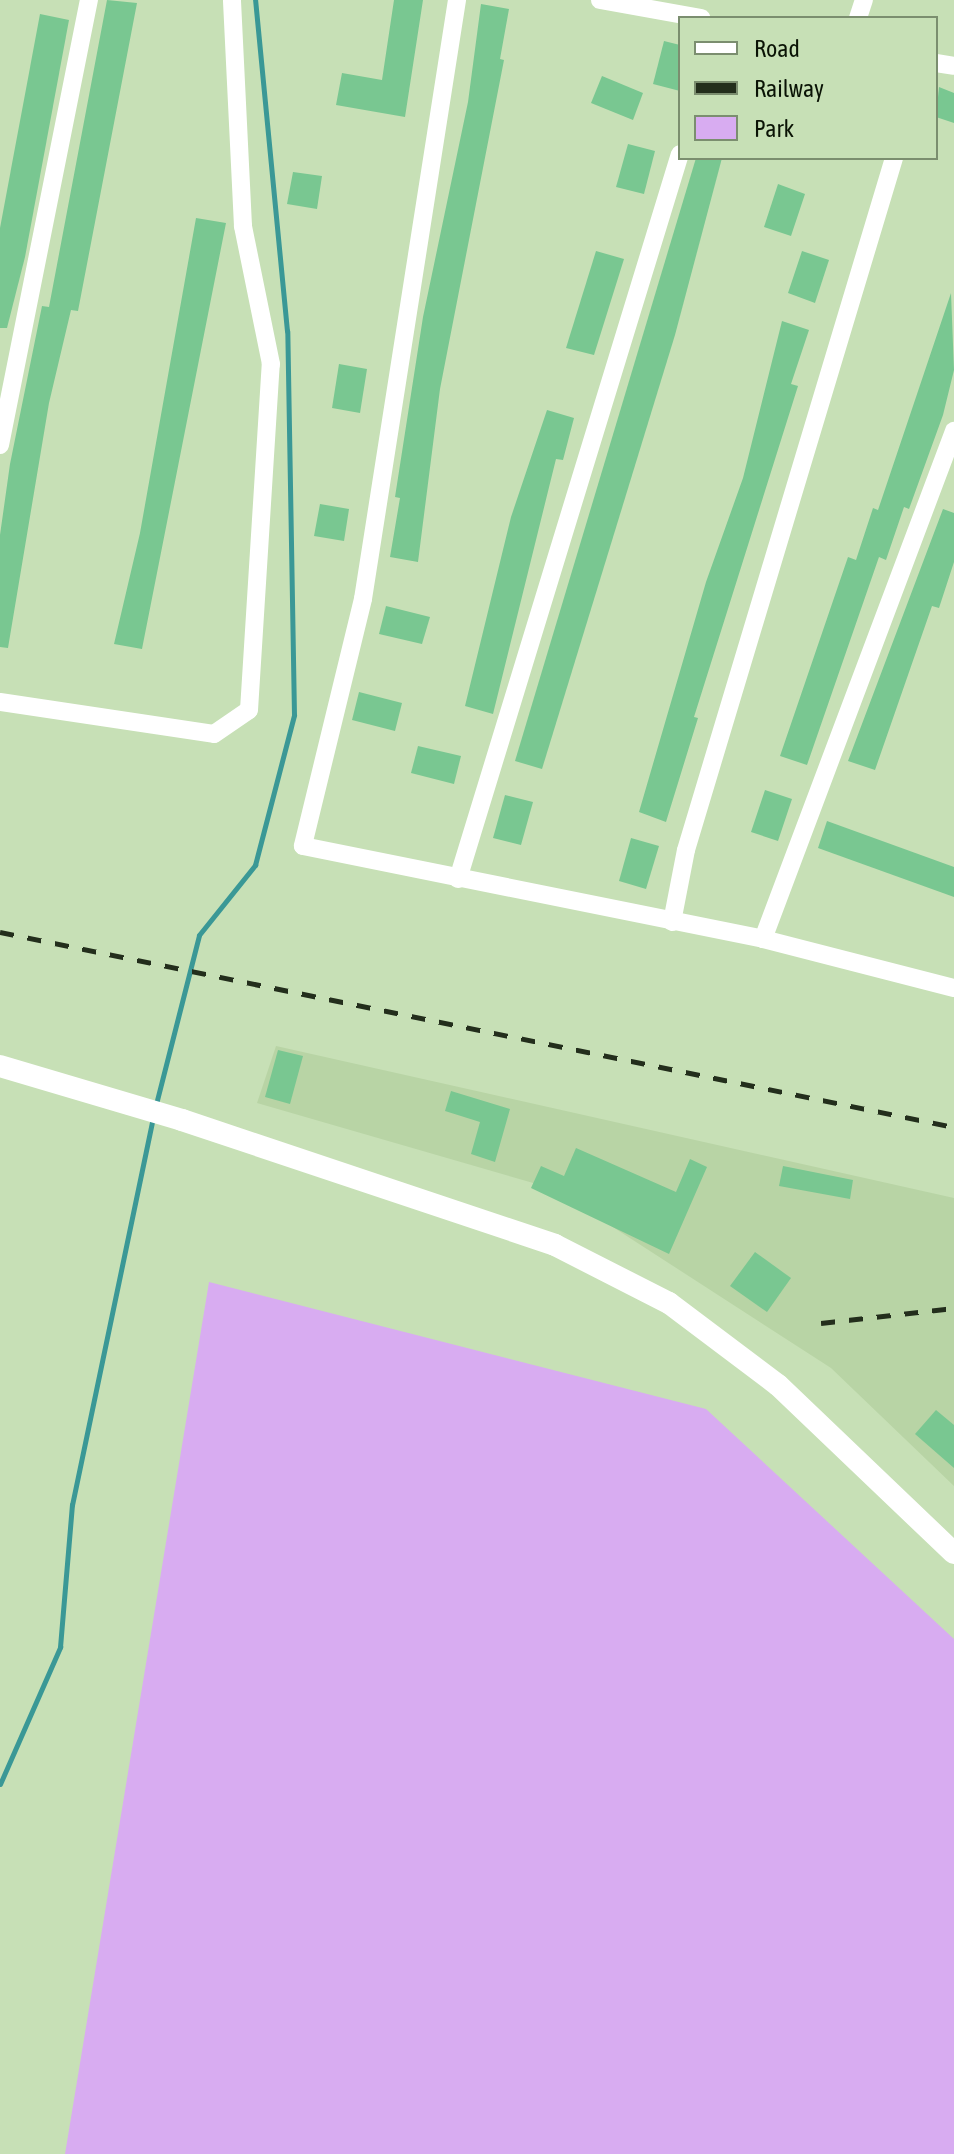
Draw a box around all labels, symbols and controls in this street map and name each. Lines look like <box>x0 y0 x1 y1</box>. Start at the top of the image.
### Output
legend <box>678 16 938 160</box>
text: Road <box>754 35 800 62</box>
text: Railway <box>754 75 824 102</box>
text: Park <box>754 115 794 142</box>

